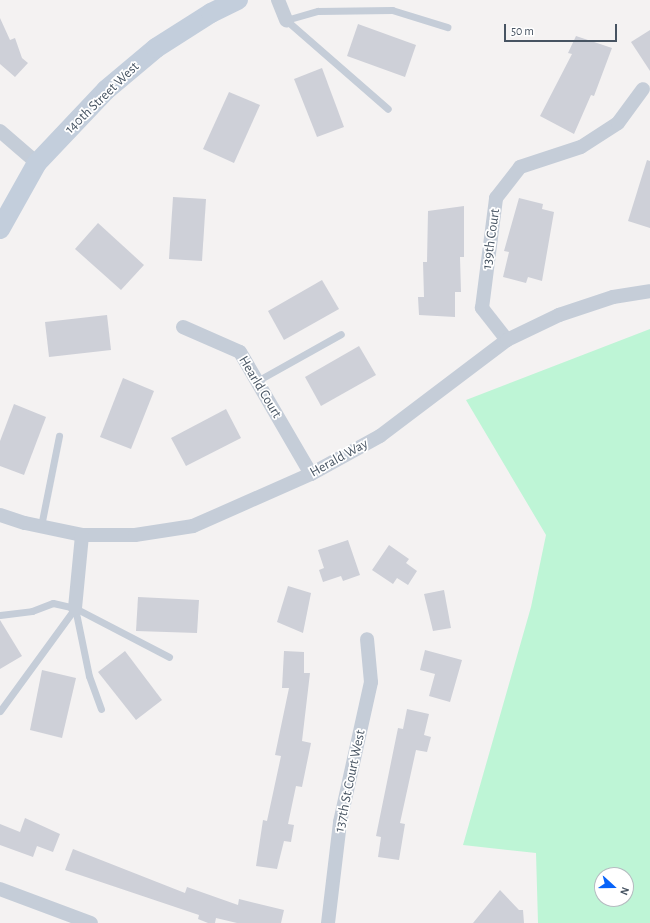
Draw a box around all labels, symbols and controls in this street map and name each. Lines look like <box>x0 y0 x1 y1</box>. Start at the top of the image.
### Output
scale bar <box>506 16 619 42</box>
text: 50 m <box>511 25 534 37</box>
street label: 140th Street West <box>62 59 142 137</box>
street label: 139th Court <box>478 208 504 270</box>
street label: Hearld Court <box>235 353 285 421</box>
street label: Herald Way <box>307 435 371 481</box>
street label: 137th St Court West <box>331 728 369 834</box>
north arrow <box>594 867 634 907</box>
text: N <box>618 886 631 897</box>

